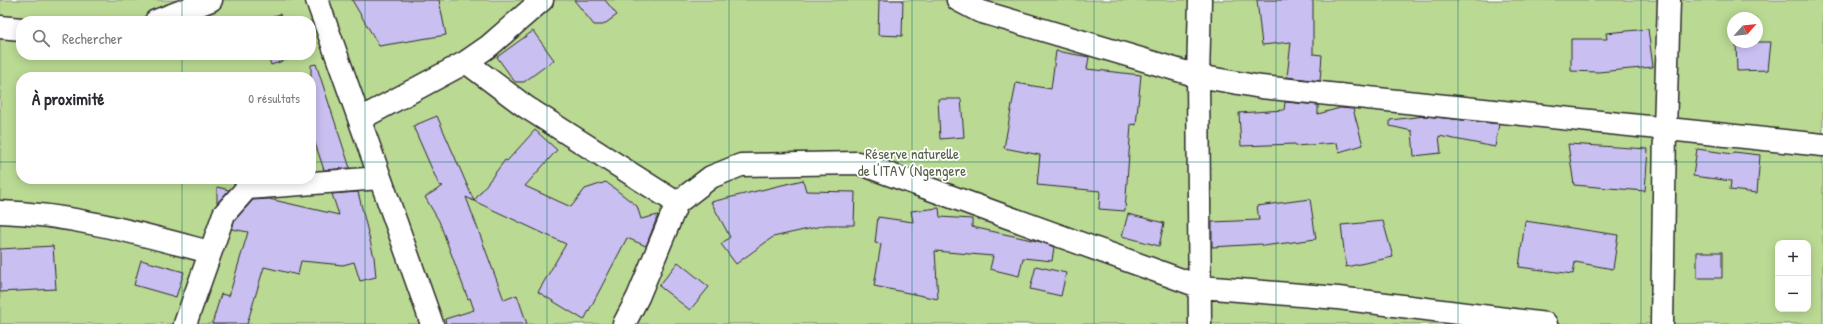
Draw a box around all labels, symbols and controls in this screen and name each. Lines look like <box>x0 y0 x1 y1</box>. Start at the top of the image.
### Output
north arrow <box>1727 12 1763 48</box>
search box <box>16 16 316 60</box>
icon: search <box>30 27 52 49</box>
text: Rechercher <box>62 28 123 49</box>
text: À proximité <box>32 87 104 110</box>
text: 0 résultats <box>248 89 300 107</box>
park label: Réserve naturelle de l'ITAV (Ngengere <box>858 143 966 181</box>
map controls <box>1775 240 1811 312</box>
button: + <box>1775 240 1811 276</box>
button: − <box>1775 276 1811 312</box>

